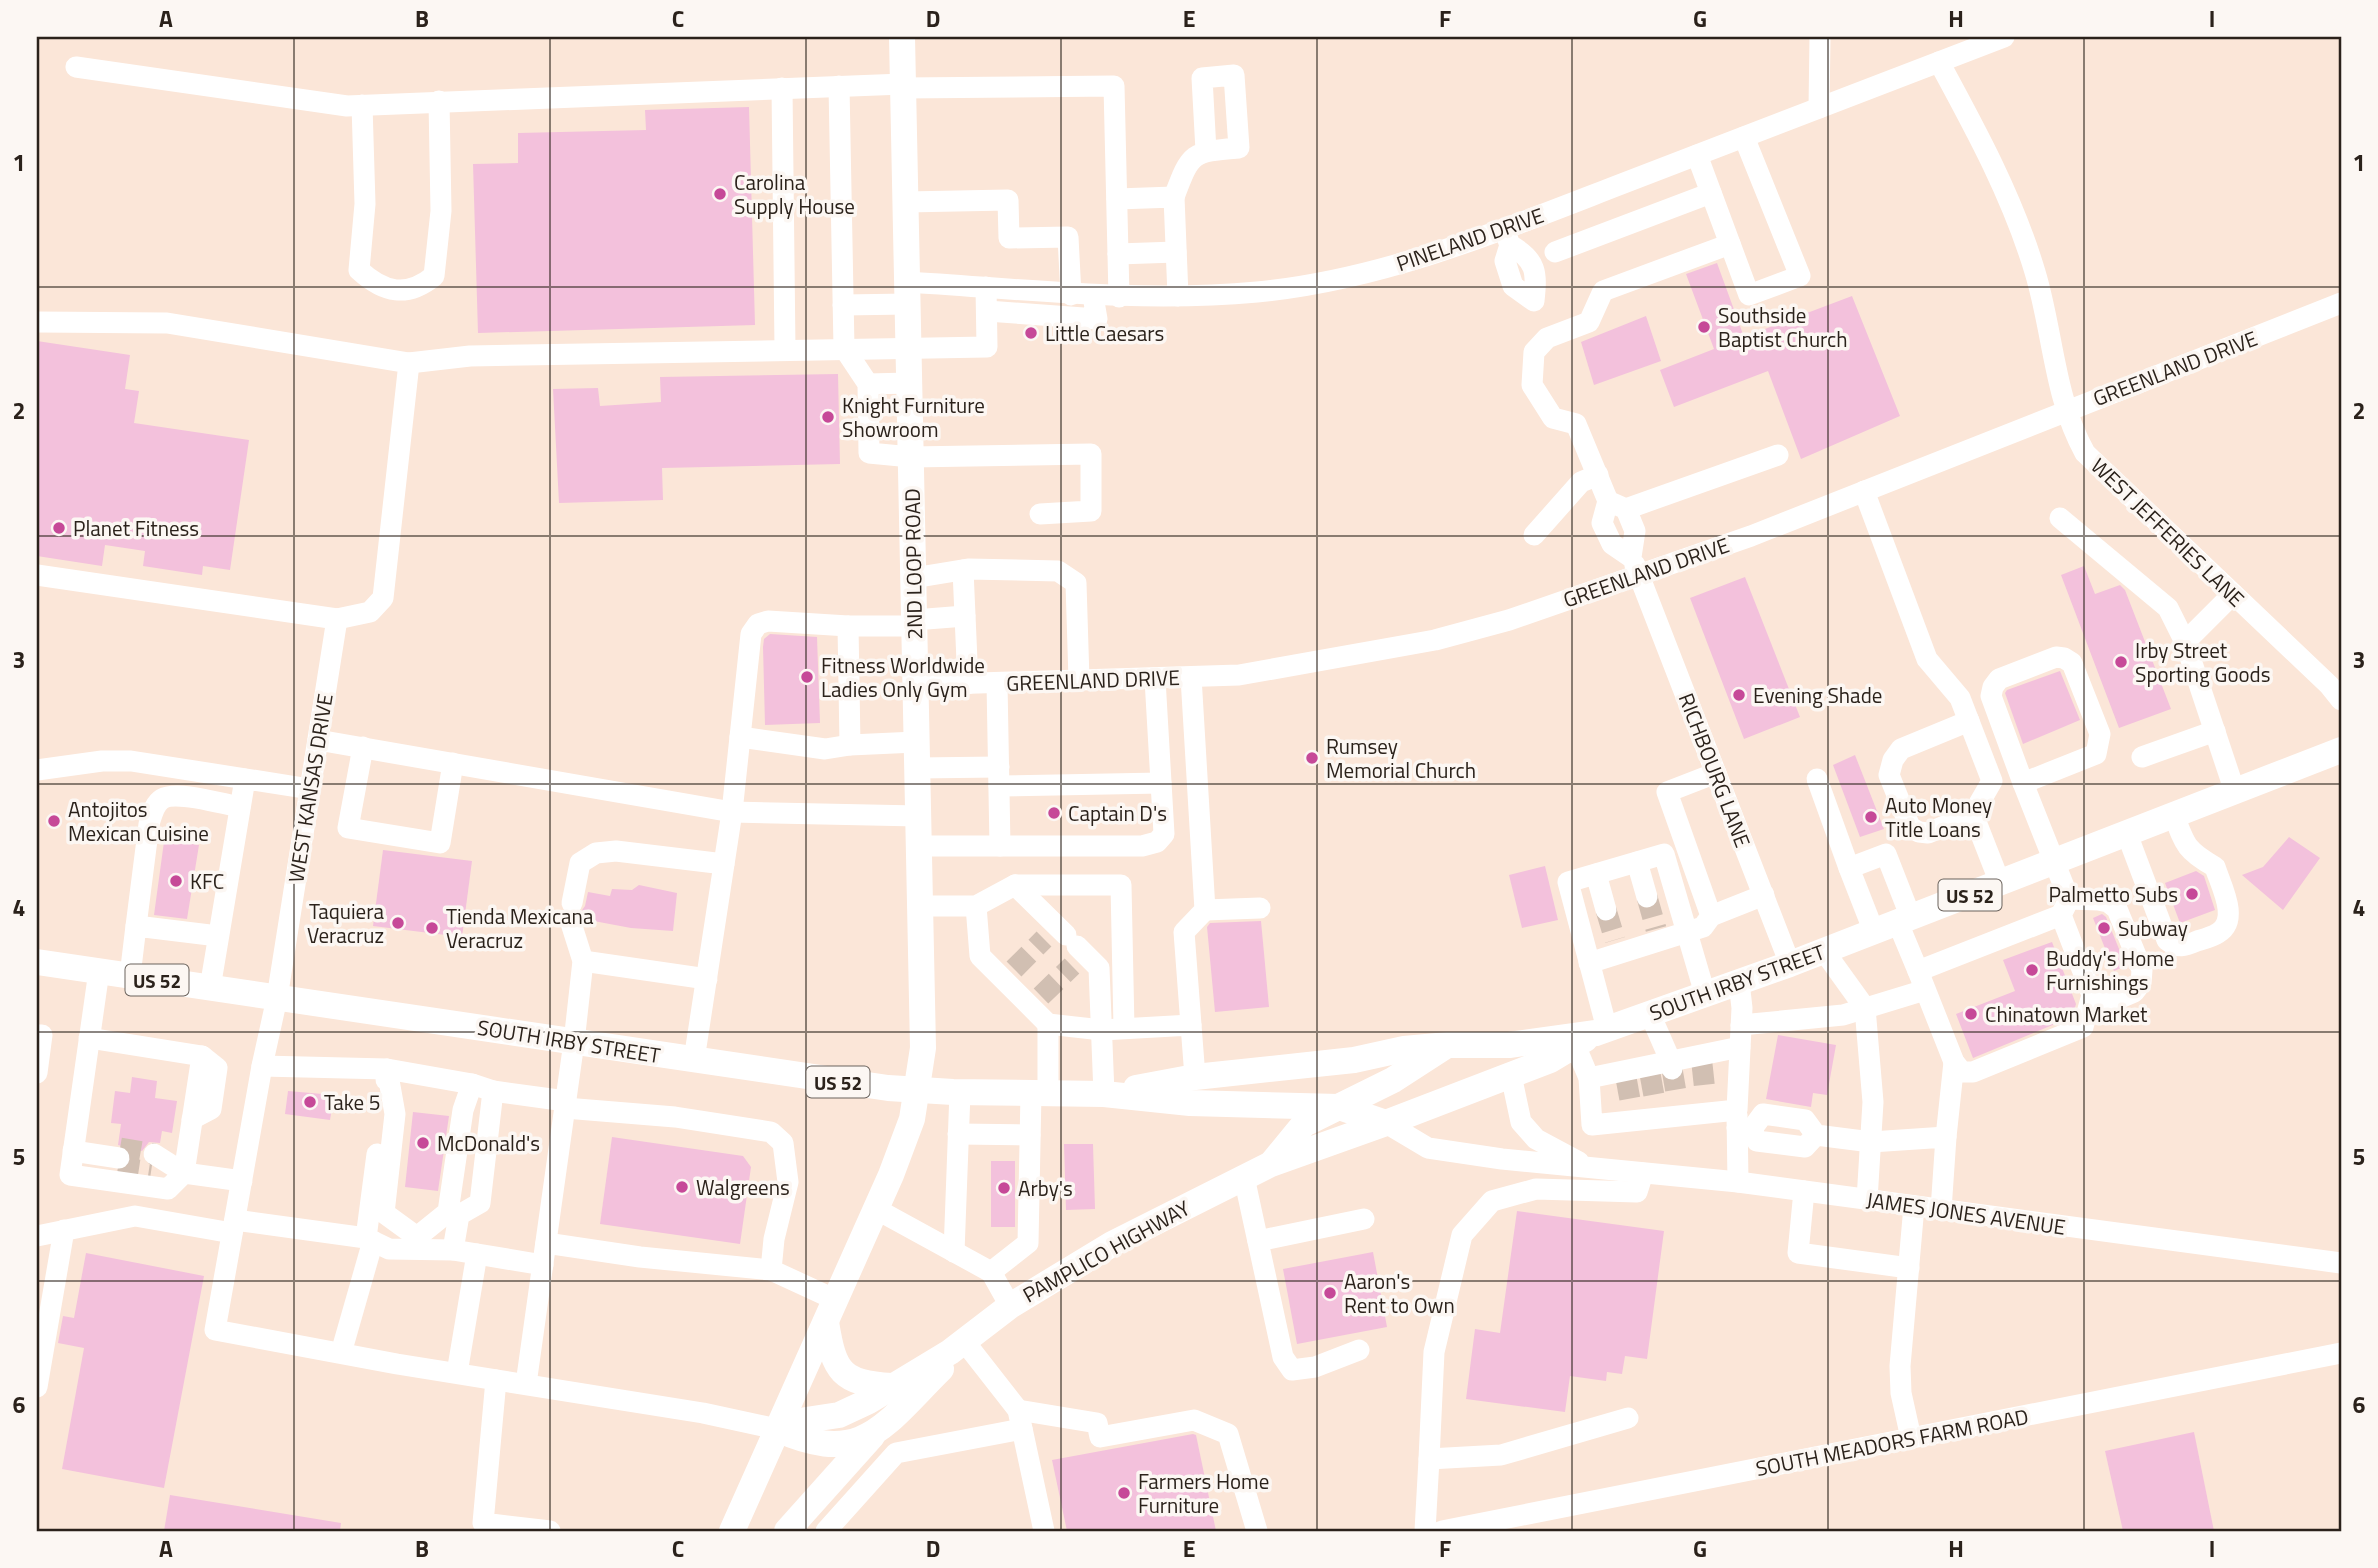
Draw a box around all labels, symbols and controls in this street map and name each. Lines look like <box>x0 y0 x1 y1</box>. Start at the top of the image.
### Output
text: A <box>159 1 173 36</box>
text: B <box>415 1 429 36</box>
text: C <box>672 1 684 36</box>
text: D <box>926 1 940 36</box>
text: E <box>1183 1 1195 36</box>
text: F <box>1439 1 1451 36</box>
text: G <box>1693 1 1707 36</box>
text: H <box>1948 1 1964 36</box>
text: I <box>2209 1 2215 36</box>
text: 1 <box>13 145 25 180</box>
text: 1 <box>2353 145 2365 180</box>
place label: Carolina Supply House <box>734 166 855 222</box>
marker: Carolina Supply House <box>712 186 728 202</box>
street label: PINELAND DRIVE <box>1392 199 1548 279</box>
place label: Southside Baptist Church <box>1718 299 1848 355</box>
place label: Little Caesars <box>1045 317 1164 349</box>
marker: Southside Baptist Church <box>1696 319 1712 335</box>
street label: GREENLAND DRIVE <box>2088 322 2262 414</box>
marker: Little Caesars <box>1023 325 1039 341</box>
place label: Knight Furniture Showroom <box>842 389 985 445</box>
text: 2 <box>13 393 25 428</box>
text: 2 <box>2353 393 2365 428</box>
marker: Knight Furniture Showroom <box>820 409 836 425</box>
street label: WEST JEFFERIES LANE <box>2084 450 2252 614</box>
street label: 2ND LOOP ROAD <box>896 488 930 640</box>
place label: Planet Fitness <box>73 512 199 544</box>
marker: Planet Fitness <box>51 520 67 536</box>
street label: GREENLAND DRIVE <box>1559 529 1733 615</box>
place label: Irby Street Sporting Goods <box>2135 634 2270 690</box>
text: 3 <box>13 642 25 677</box>
text: 3 <box>2353 642 2365 677</box>
place label: Fitness Worldwide Ladies Only Gym <box>821 649 985 705</box>
marker: Irby Street Sporting Goods <box>2113 654 2129 670</box>
street label: GREENLAND DRIVE <box>1006 661 1180 699</box>
marker: Fitness Worldwide Ladies Only Gym <box>799 669 815 685</box>
place label: Evening Shade <box>1753 679 1882 711</box>
marker: Evening Shade <box>1731 687 1747 703</box>
street label: RICHBOURG LANE <box>1671 688 1759 852</box>
street label: WEST KANSAS DRIVE <box>279 691 341 885</box>
place label: Rumsey Memorial Church <box>1326 730 1476 786</box>
marker: Rumsey Memorial Church <box>1304 750 1320 766</box>
place label: Auto Money Title Loans <box>1885 789 1992 845</box>
place label: Antojitos Mexican Cuisine <box>68 793 209 849</box>
place label: Captain D's <box>1068 797 1167 829</box>
marker: Captain D's <box>1046 805 1062 821</box>
marker: Auto Money Title Loans <box>1863 809 1879 825</box>
marker: Antojitos Mexican Cuisine <box>46 813 62 829</box>
place label: KFC <box>190 865 224 897</box>
marker: KFC <box>168 873 184 889</box>
place label: Palmetto Subs <box>2048 878 2178 910</box>
road number: US 52 <box>1938 880 2002 911</box>
marker: Palmetto Subs <box>2184 886 2200 902</box>
text: 4 <box>13 890 25 925</box>
text: 4 <box>2353 890 2365 925</box>
place label: Taquiera Veracruz <box>307 895 384 951</box>
place label: Tienda Mexicana Veracruz <box>446 900 594 956</box>
place label: Subway <box>2118 912 2188 944</box>
marker: Taquiera Veracruz <box>390 915 406 931</box>
marker: Tienda Mexicana Veracruz <box>424 920 440 936</box>
marker: Subway <box>2096 920 2112 936</box>
street label: SOUTH IRBY STREET <box>1645 935 1829 1029</box>
place label: Buddy's Home Furnishings <box>2046 942 2174 998</box>
marker: Buddy's Home Furnishings <box>2024 962 2040 978</box>
road number: US 52 <box>125 964 188 996</box>
place label: Chinatown Market <box>1985 998 2148 1030</box>
marker: Chinatown Market <box>1963 1006 1979 1022</box>
street label: SOUTH IRBY STREET <box>475 1011 663 1071</box>
road number: US 52 <box>806 1066 870 1098</box>
place label: Take 5 <box>324 1086 380 1118</box>
marker: Take 5 <box>302 1094 318 1110</box>
place label: McDonald's <box>437 1127 540 1159</box>
marker: McDonald's <box>415 1135 431 1151</box>
text: 5 <box>13 1139 25 1174</box>
text: 5 <box>2353 1139 2365 1174</box>
place label: Walgreens <box>696 1171 790 1203</box>
place label: Arby's <box>1018 1172 1073 1204</box>
marker: Walgreens <box>674 1179 690 1195</box>
marker: Arby's <box>996 1180 1012 1196</box>
street label: JAMES JONES AVENUE <box>1864 1183 2068 1243</box>
street label: PAMPLICO HIGHWAY <box>1017 1191 1196 1310</box>
place label: Aaron's Rent to Own <box>1344 1265 1455 1321</box>
marker: Aaron's Rent to Own <box>1322 1285 1338 1301</box>
text: 6 <box>13 1387 26 1422</box>
text: 6 <box>2353 1387 2366 1422</box>
street label: SOUTH MEADORS FARM ROAD <box>1753 1400 2031 1484</box>
place label: Farmers Home Furniture <box>1138 1465 1269 1521</box>
marker: Farmers Home Furniture <box>1116 1485 1132 1501</box>
text: A <box>159 1531 173 1566</box>
text: B <box>415 1531 429 1566</box>
text: C <box>672 1531 684 1566</box>
text: D <box>926 1531 940 1566</box>
text: E <box>1183 1531 1195 1566</box>
text: F <box>1439 1531 1451 1566</box>
text: G <box>1693 1531 1707 1566</box>
text: H <box>1948 1531 1964 1566</box>
text: I <box>2209 1531 2215 1566</box>

